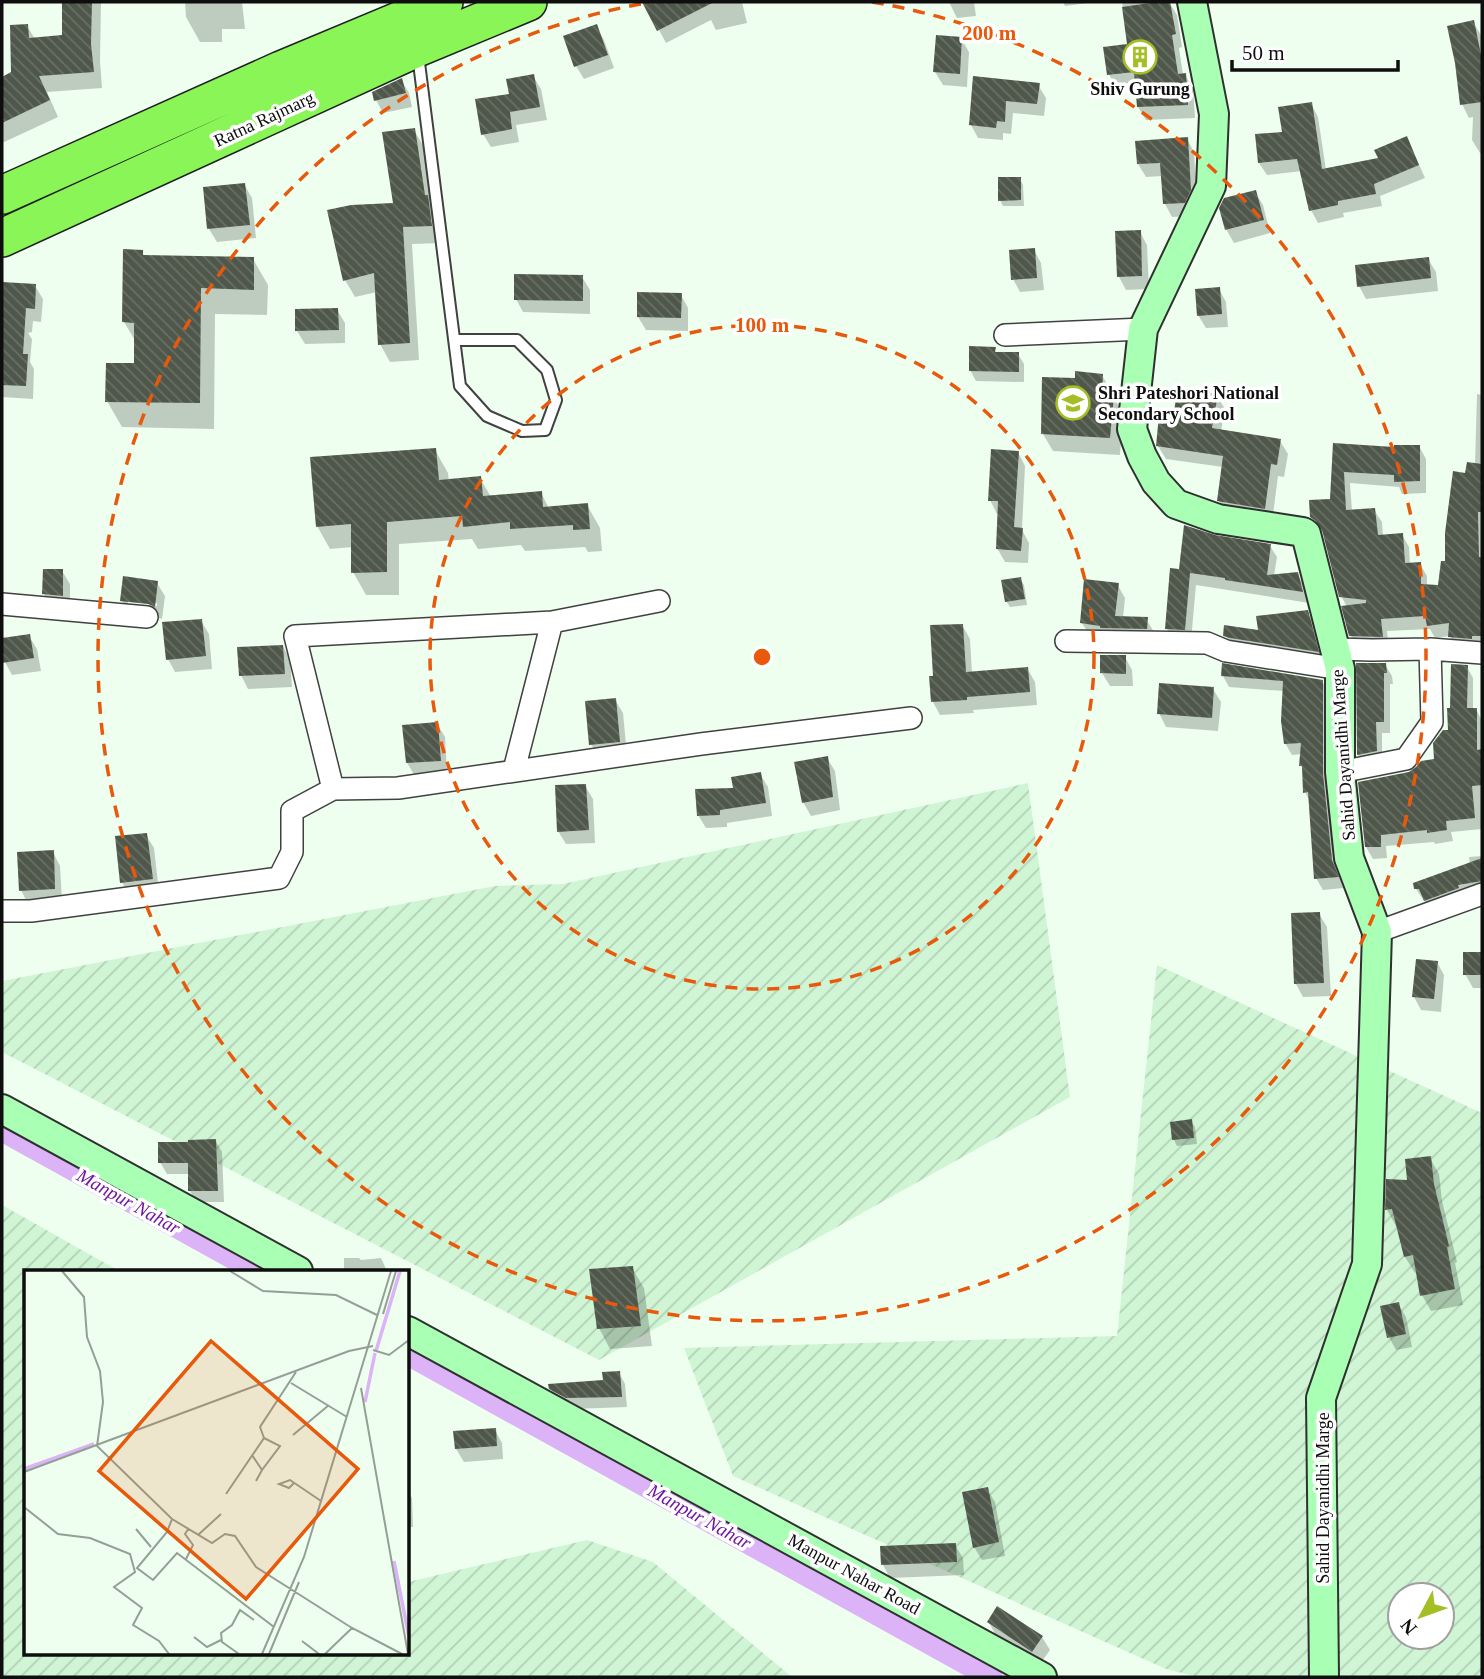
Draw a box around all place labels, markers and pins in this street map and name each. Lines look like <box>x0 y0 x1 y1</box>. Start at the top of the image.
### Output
building icon: Shiv Gurung <box>1121 38 1159 76</box>
place label: Shiv Gurung <box>1090 79 1190 99</box>
place label: Shri Pateshori National Secondary School <box>1098 383 1279 424</box>
school or university icon: Shri Pateshori National Secondary School <box>1054 384 1092 422</box>
centre of rings <box>750 645 774 669</box>

